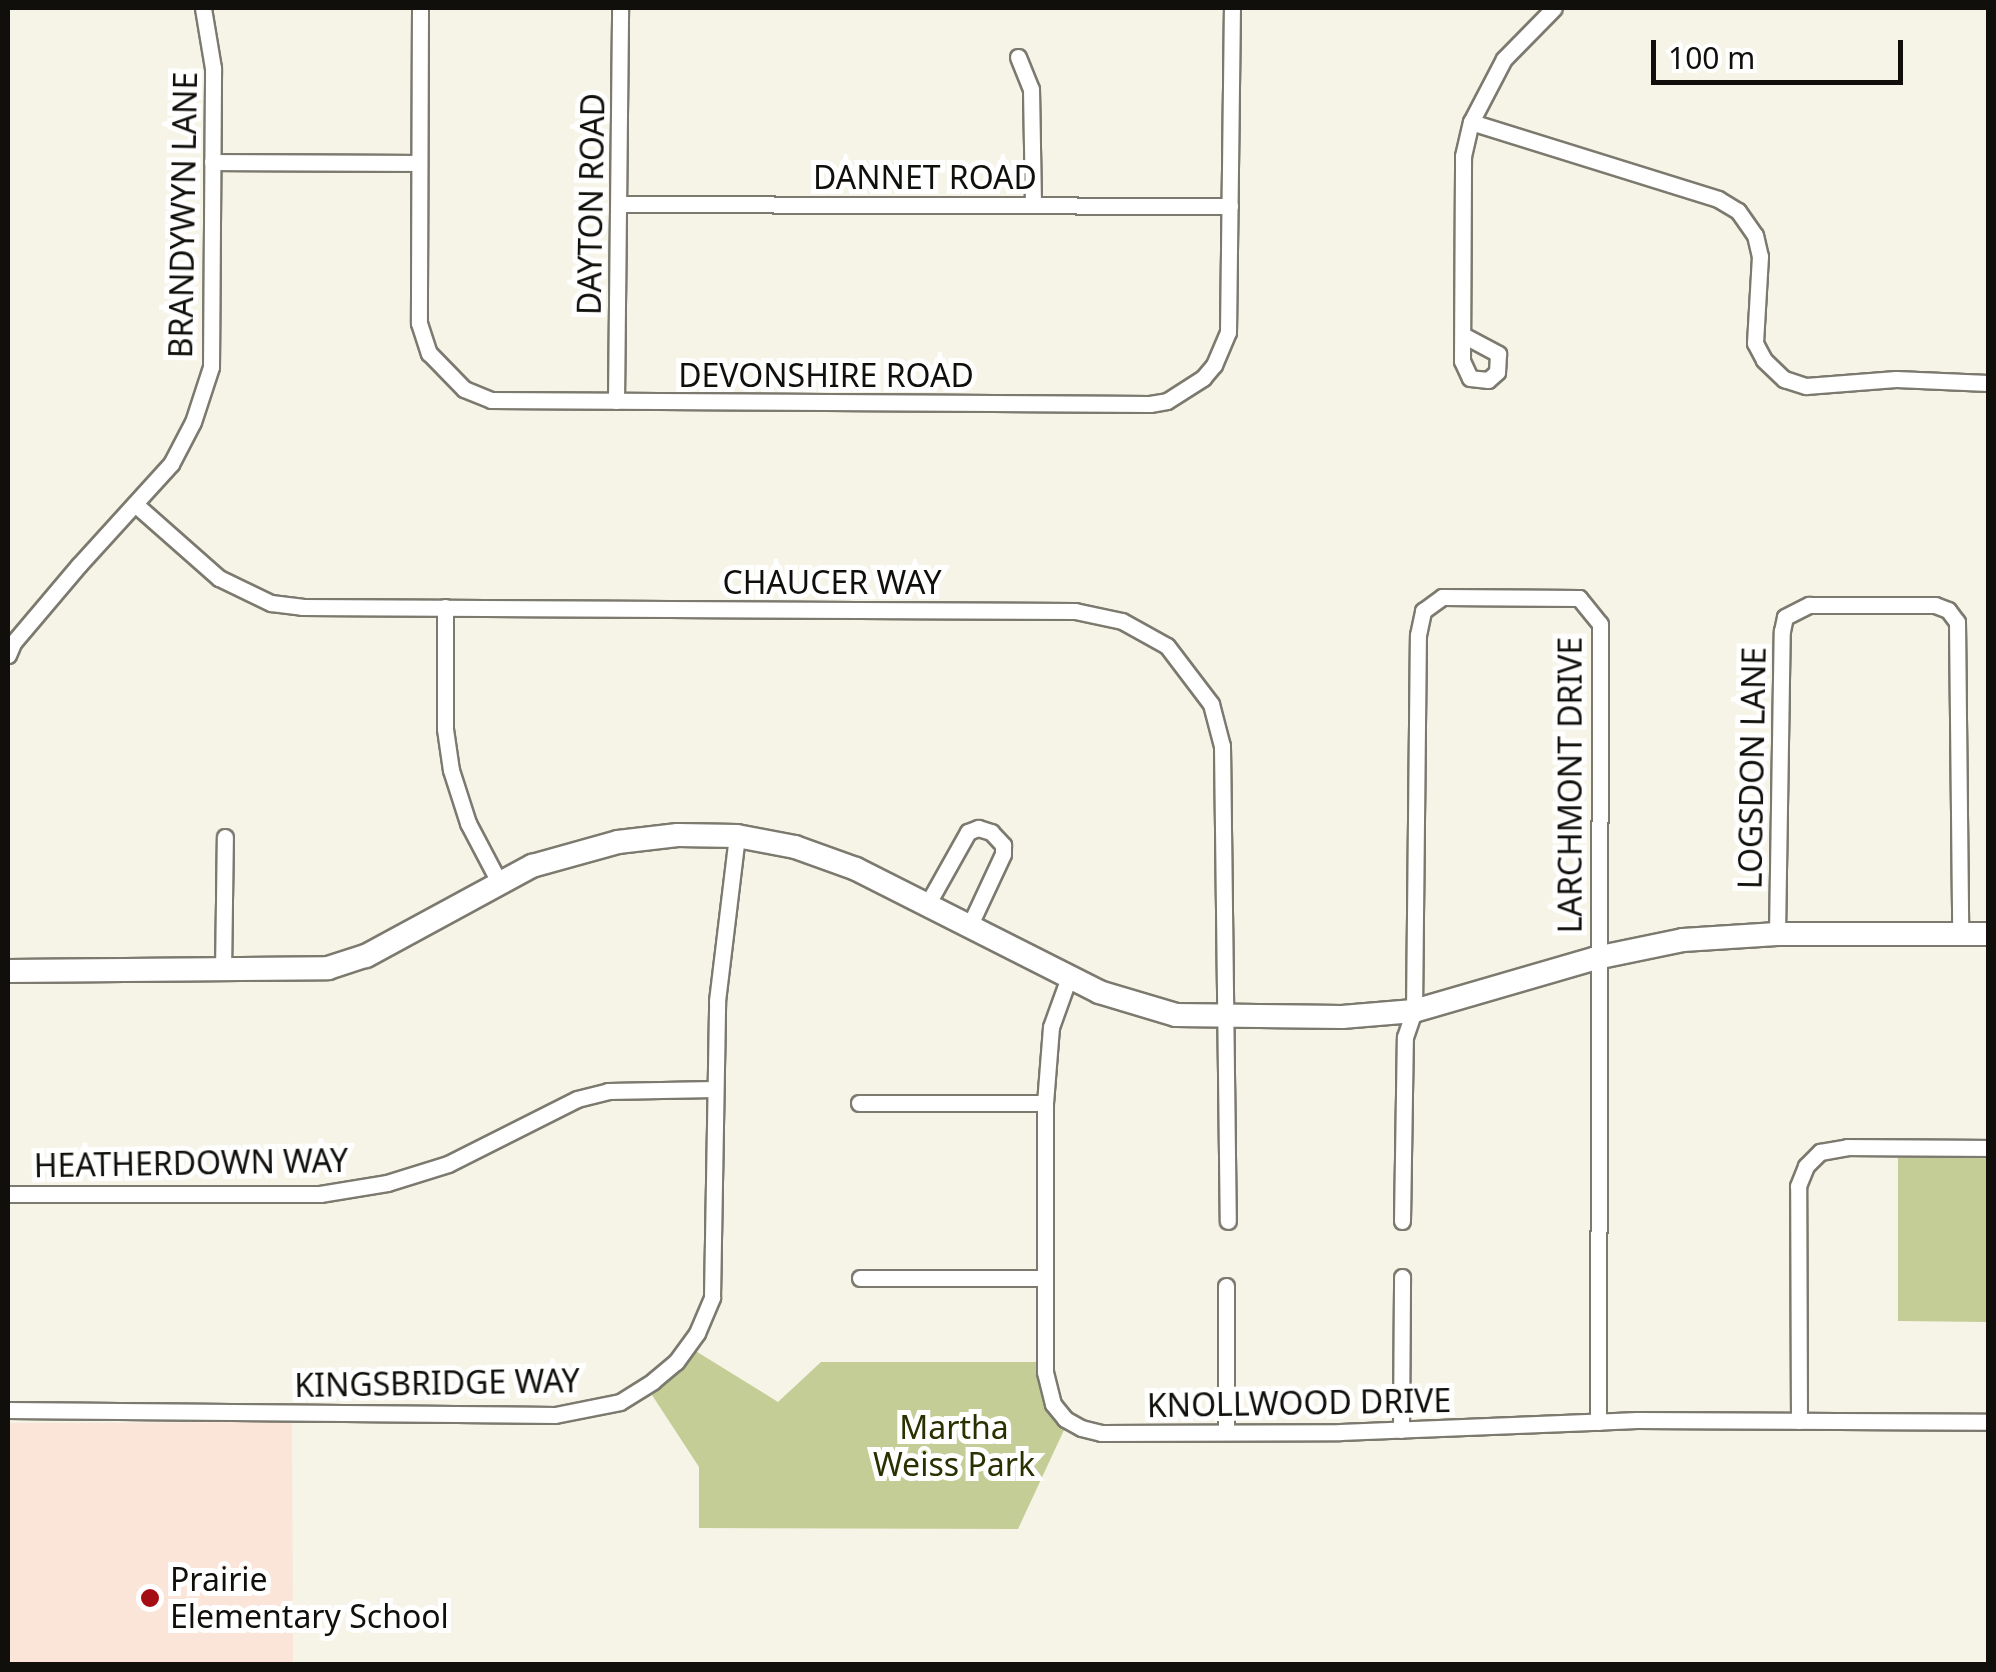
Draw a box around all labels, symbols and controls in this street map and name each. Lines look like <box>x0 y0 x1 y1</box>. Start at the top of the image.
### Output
scale bar <box>1656 20 1908 82</box>
text: 100 m <box>1668 37 1755 78</box>
street label: BRANDYWYN LANE <box>161 71 205 359</box>
street label: DAYTON ROAD <box>570 93 612 315</box>
street label: DANNET ROAD <box>813 158 1037 196</box>
street label: DEVONSHIRE ROAD <box>678 356 974 394</box>
street label: CHAUCER WAY <box>722 563 942 601</box>
street label: LARCHMONT DRIVE <box>1551 637 1589 933</box>
street label: LOGSDON LANE <box>1731 647 1773 889</box>
street label: HEATHERDOWN WAY <box>33 1141 349 1185</box>
street label: KINGSBRIDGE WAY <box>294 1361 580 1405</box>
street label: KNOLLWOOD DRIVE <box>1147 1381 1451 1425</box>
park label: Martha Weiss Park <box>873 1409 1035 1484</box>
place label: Prairie Elementary School <box>170 1561 449 1636</box>
marker: Prairie Elementary School <box>139 1587 161 1609</box>

